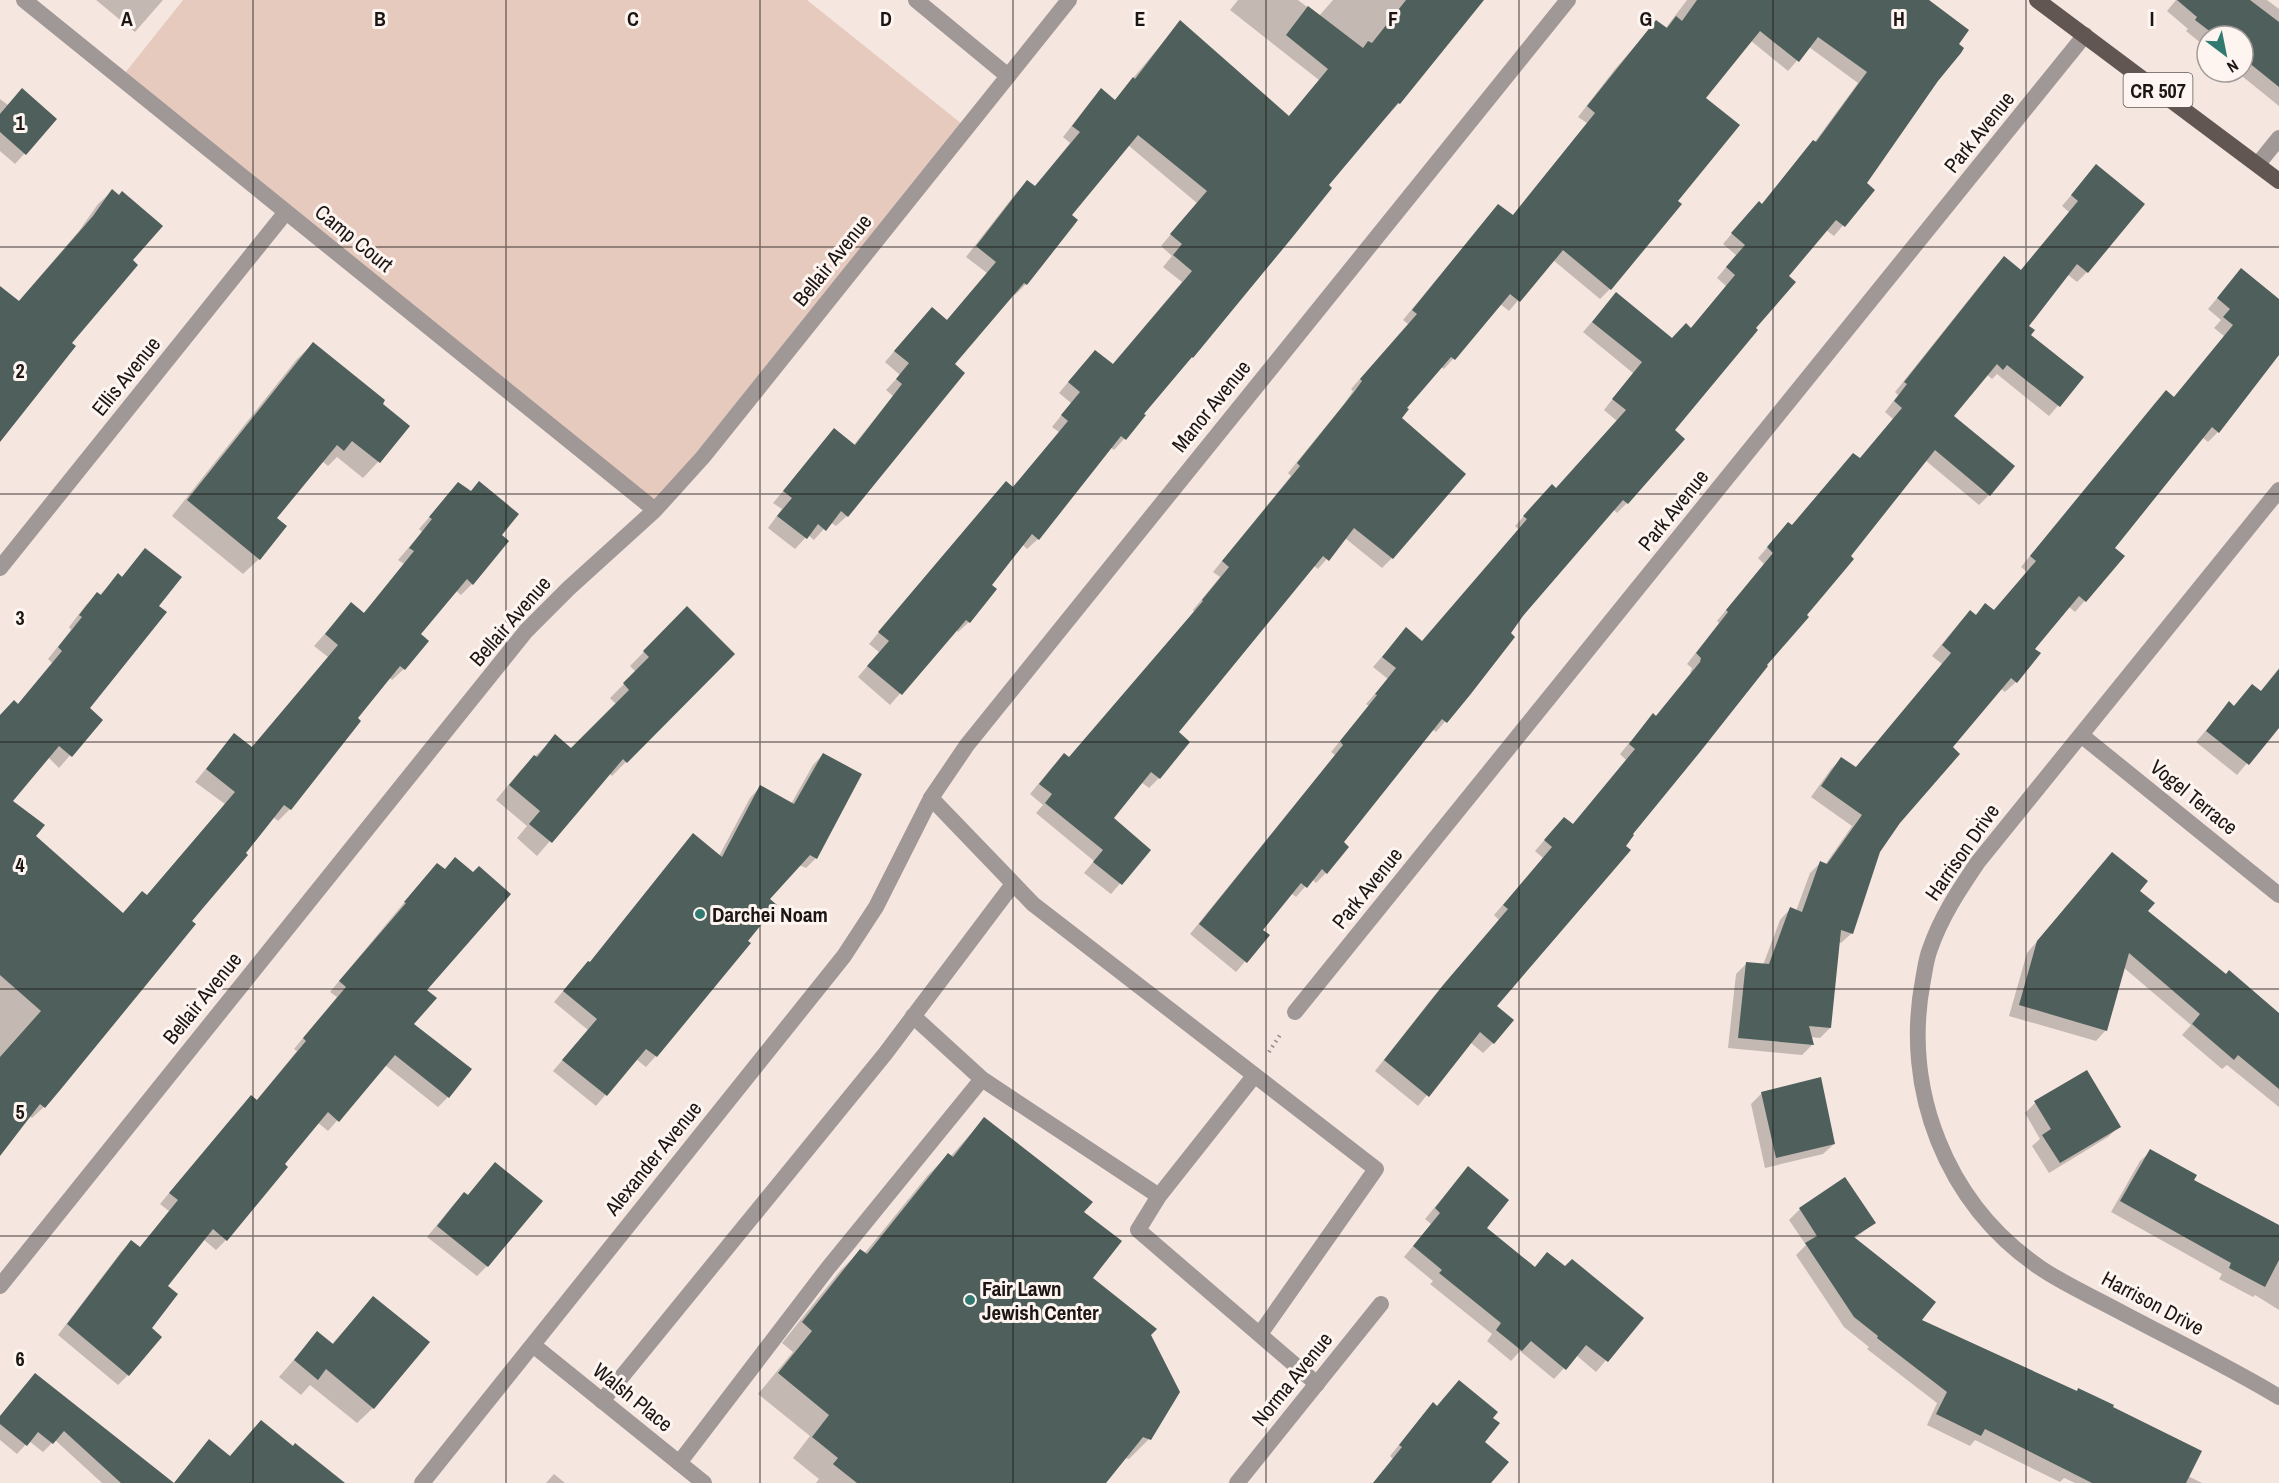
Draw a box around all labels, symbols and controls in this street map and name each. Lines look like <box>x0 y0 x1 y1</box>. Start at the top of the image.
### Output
text: A <box>121 5 133 32</box>
text: B <box>374 5 386 32</box>
text: C <box>627 5 639 32</box>
text: D <box>880 5 892 32</box>
text: E <box>1135 5 1146 32</box>
text: F <box>1388 5 1398 32</box>
text: G <box>1640 5 1652 32</box>
text: H <box>1893 5 1905 32</box>
text: I <box>2150 5 2154 32</box>
north arrow <box>2195 24 2255 84</box>
text: N <box>2223 55 2243 79</box>
road number: CR 507 <box>2124 73 2192 107</box>
street label: Park Avenue <box>1937 85 2021 179</box>
text: 1 <box>15 109 25 136</box>
street label: Camp Court <box>309 198 399 279</box>
street label: Bellair Avenue <box>786 208 878 312</box>
street label: Ellis Avenue <box>85 330 167 422</box>
street label: Manor Avenue <box>1165 354 1257 458</box>
text: 2 <box>15 357 25 384</box>
street label: Park Avenue <box>1631 463 1715 557</box>
street label: Bellair Avenue <box>463 570 557 672</box>
text: 3 <box>15 604 25 631</box>
street label: Vogel Terrace <box>2144 753 2244 841</box>
street label: Harrison Drive <box>1918 798 2006 906</box>
street label: Park Avenue <box>1325 841 1409 935</box>
text: 4 <box>15 851 25 878</box>
place label: Darchei Noam <box>712 900 828 929</box>
marker: Darchei Noam <box>693 907 707 921</box>
street label: Bellair Avenue <box>156 946 248 1050</box>
street label: Alexander Avenue <box>597 1095 708 1222</box>
text: 5 <box>15 1098 25 1125</box>
street label: Harrison Drive <box>2097 1264 2209 1342</box>
place label: Fair Lawn Jewish Center <box>982 1274 1099 1327</box>
marker: Fair Lawn Jewish Center <box>963 1293 977 1307</box>
street label: Norma Avenue <box>1245 1326 1339 1432</box>
text: 6 <box>15 1345 25 1372</box>
street label: Walsh Place <box>587 1356 679 1438</box>

